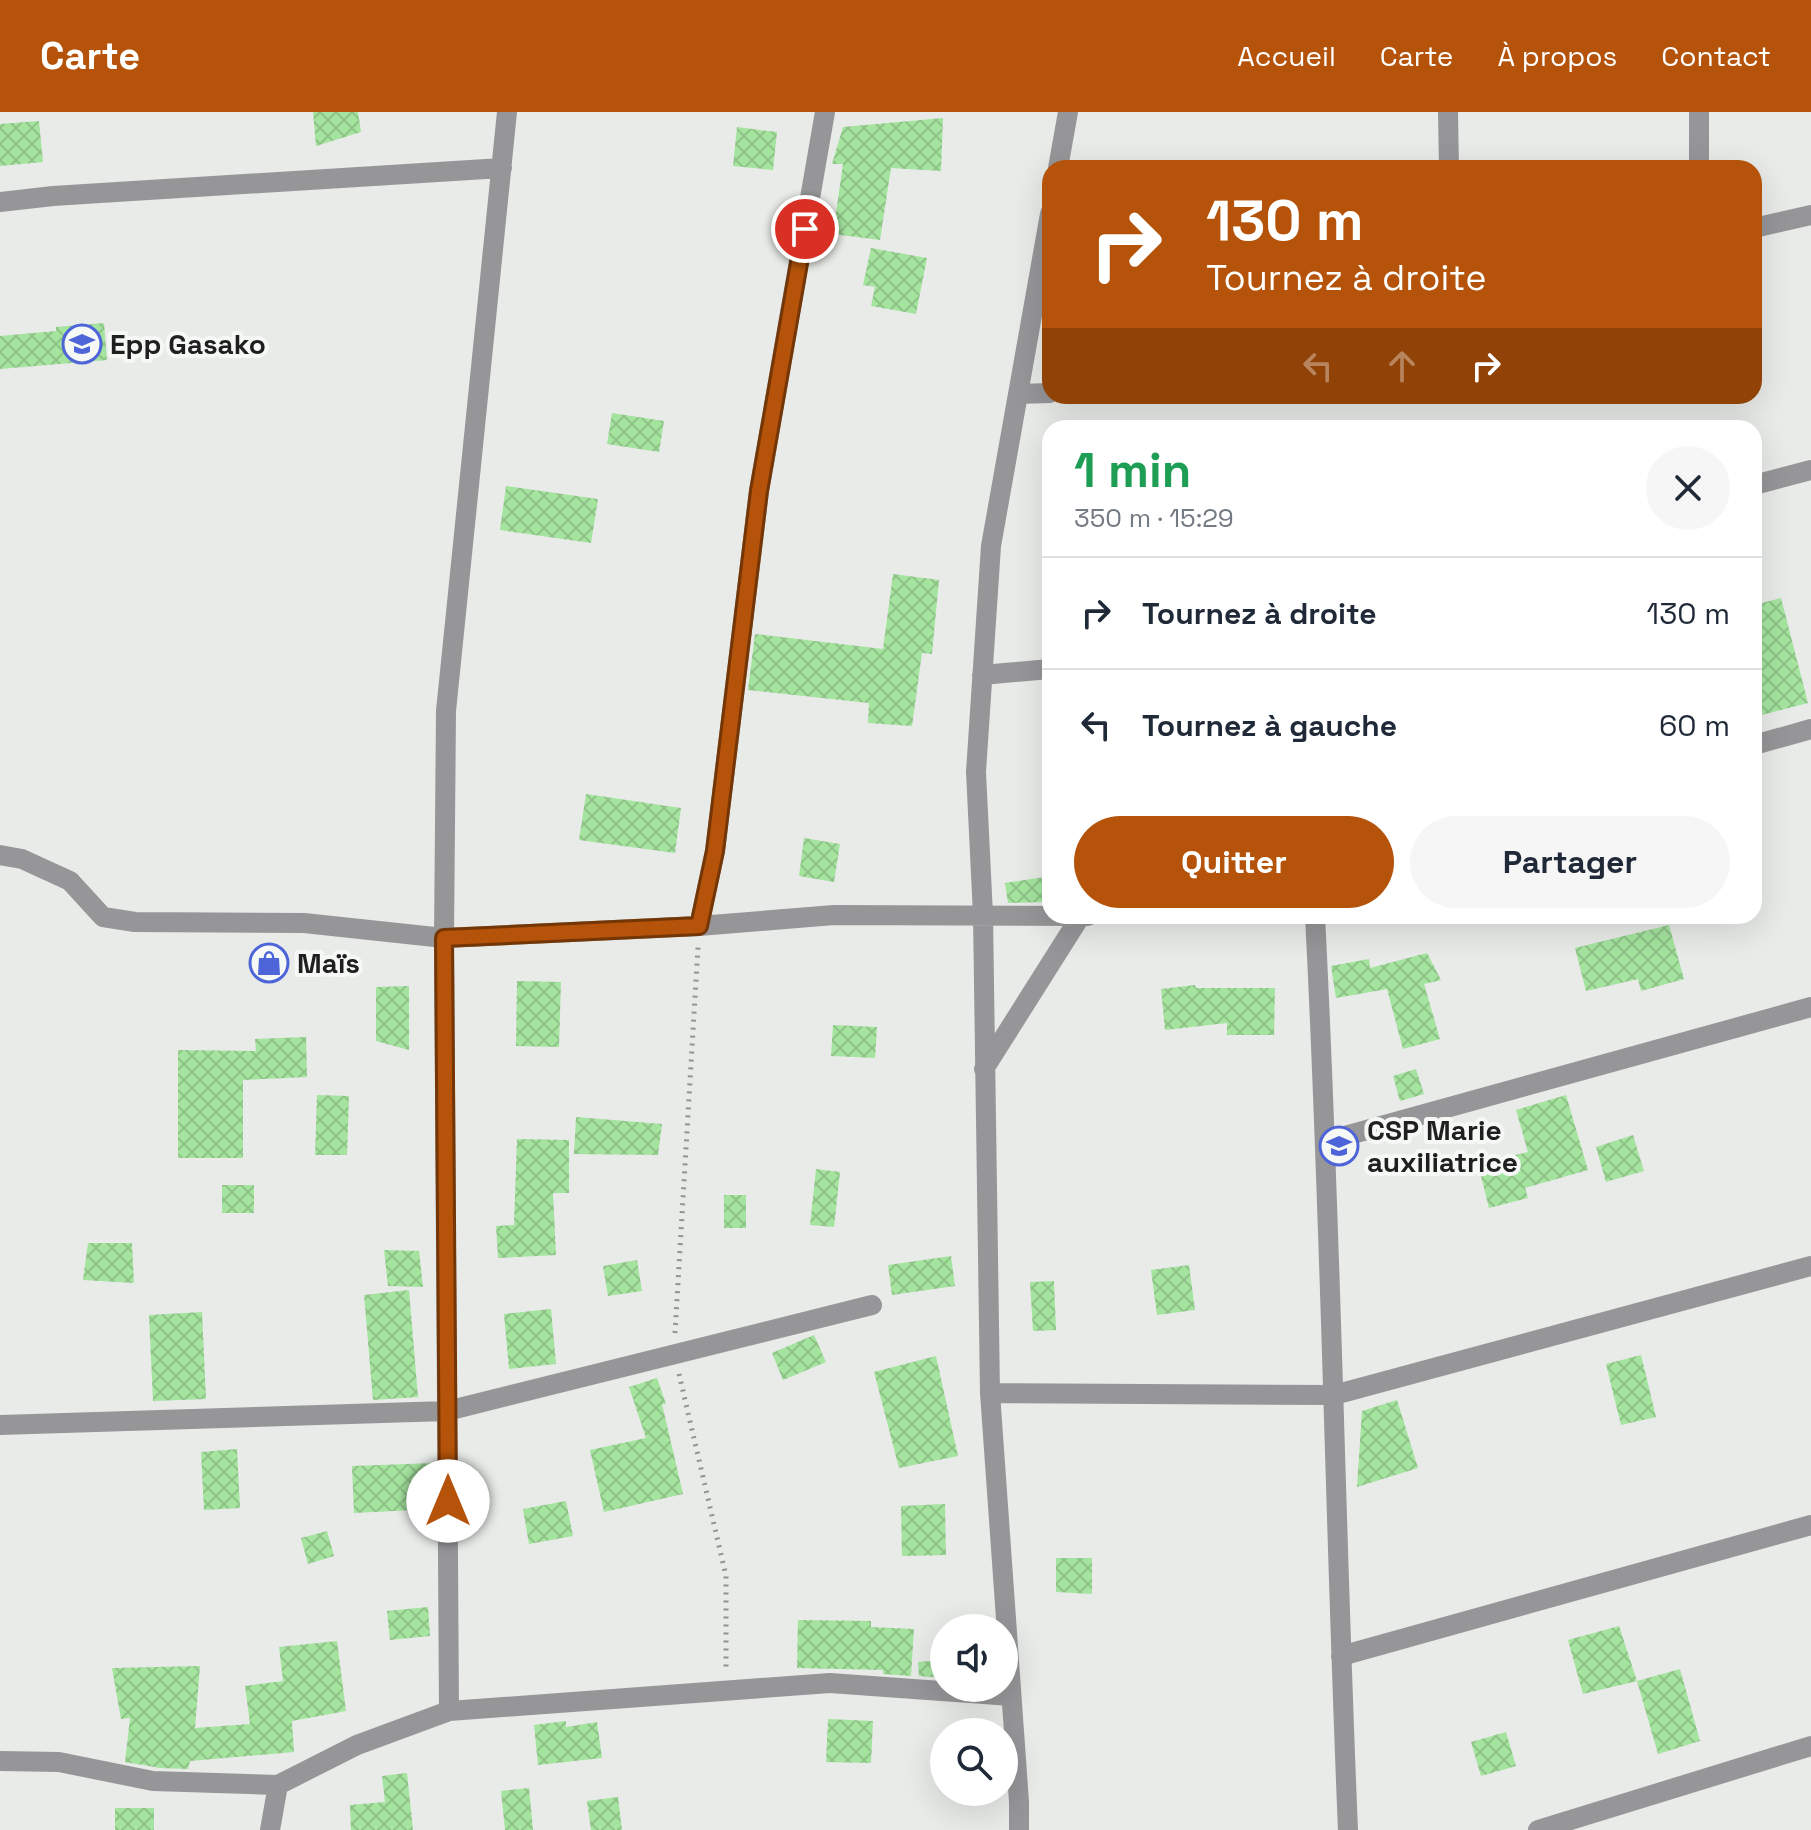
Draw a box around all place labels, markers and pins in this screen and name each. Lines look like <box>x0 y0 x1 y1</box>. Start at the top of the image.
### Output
pin <box>771 195 839 263</box>
school or university icon: Epp Gasako <box>61 323 103 365</box>
place label: Epp Gasako <box>110 326 266 362</box>
shop icon: Maïs <box>248 942 290 984</box>
place label: Maïs <box>297 945 360 981</box>
place label: CSP Marie auxiliatrice <box>1367 1112 1518 1180</box>
school or university icon: CSP Marie auxiliatrice <box>1318 1125 1360 1167</box>

